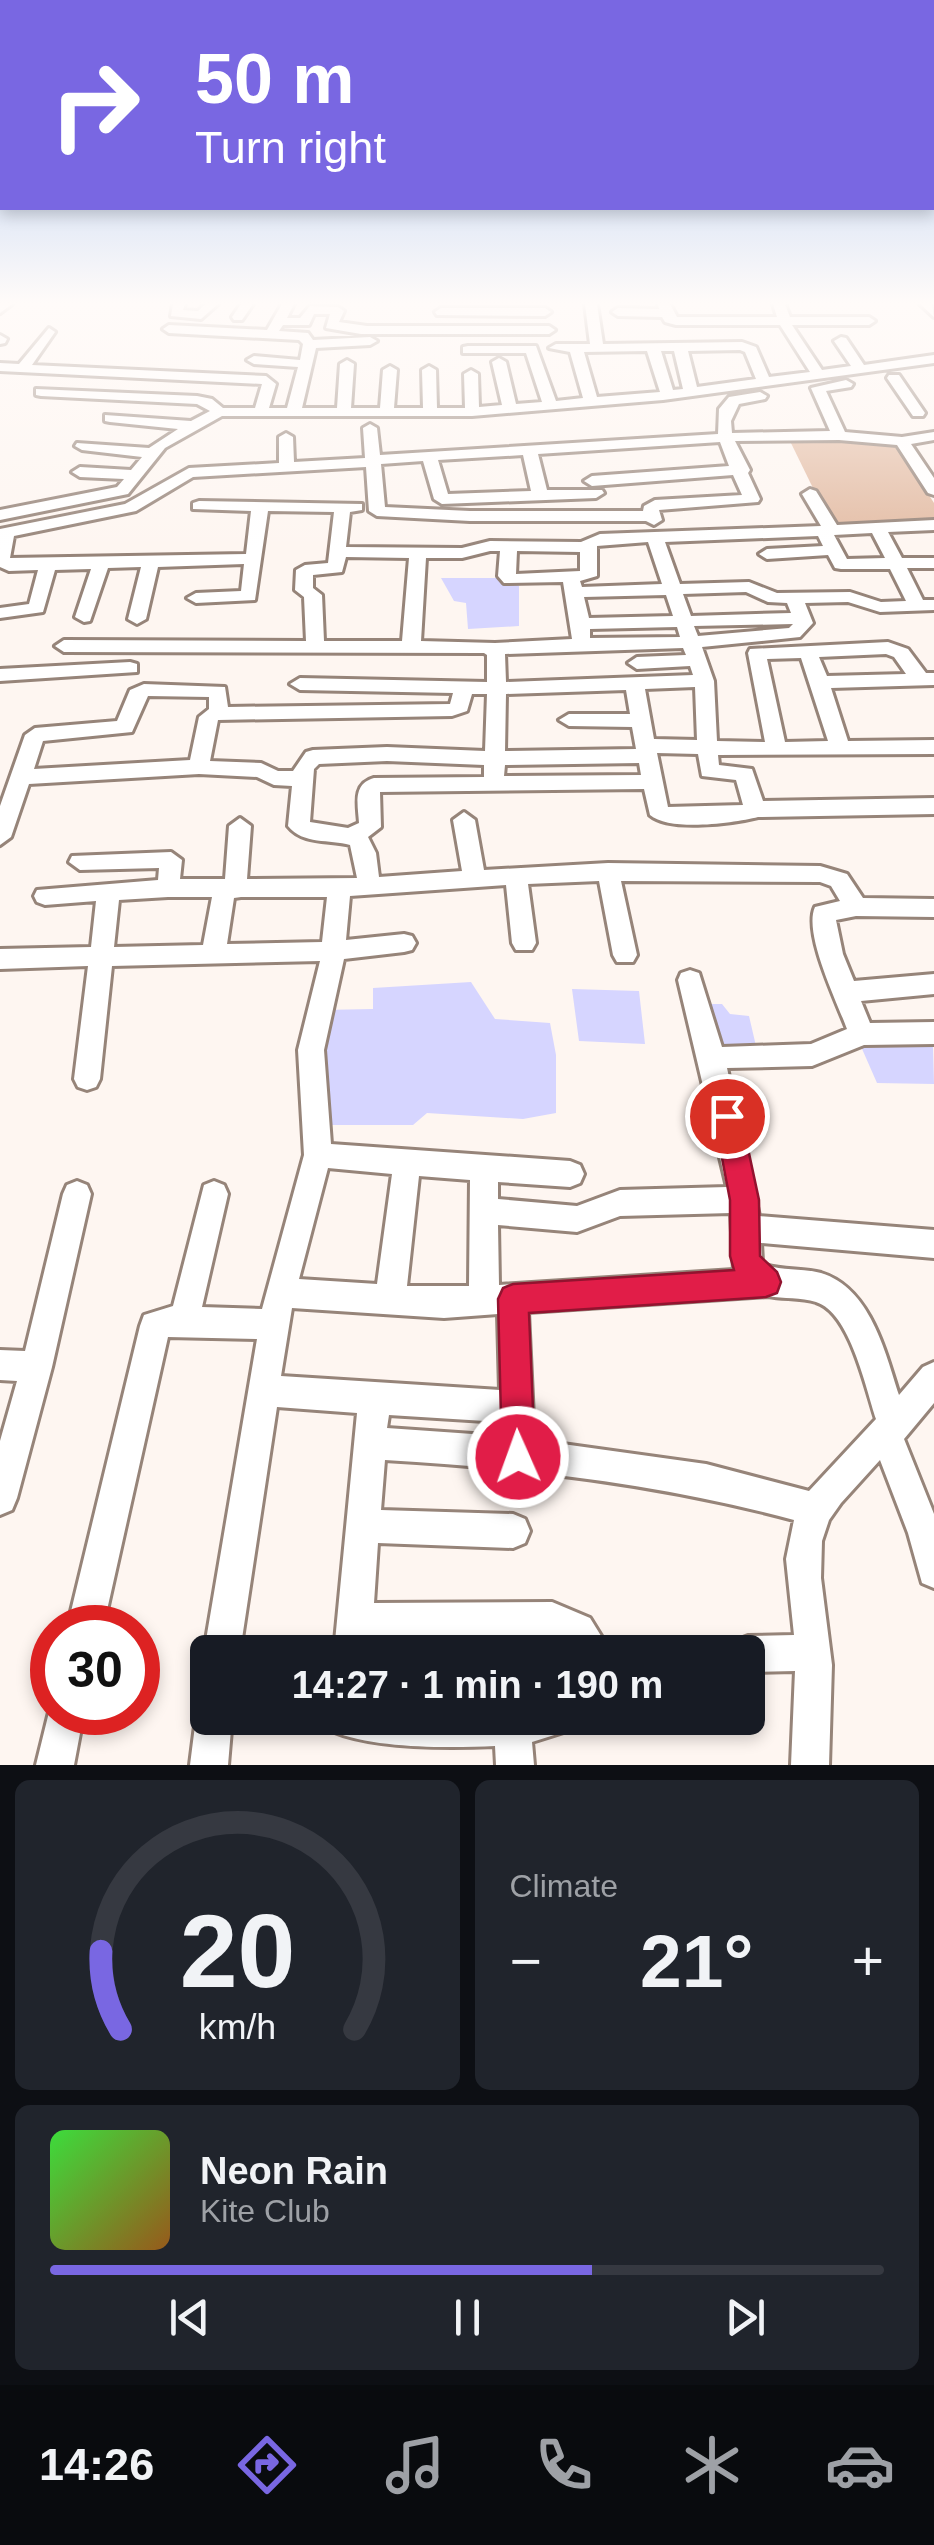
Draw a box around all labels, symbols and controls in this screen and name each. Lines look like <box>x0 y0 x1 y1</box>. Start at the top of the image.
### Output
icon: right <box>30 40 160 170</box>
text: 50 m <box>195 40 355 118</box>
text: Turn right <box>195 122 386 173</box>
pin <box>685 1074 770 1159</box>
icon: arrive <box>700 1089 755 1144</box>
position arrow <box>466 1405 570 1509</box>
speed limit sign: 30 <box>30 1605 160 1735</box>
text: 14:27 · 1 min · 190 m <box>292 1664 663 1706</box>
text: Climate <box>510 1868 618 1904</box>
text: 20 <box>179 1893 295 2009</box>
text: 21° <box>640 1919 753 2003</box>
text: − <box>510 1930 542 1992</box>
text: + <box>852 1930 884 1992</box>
text: km/h <box>199 2007 276 2047</box>
text: Neon Rain <box>200 2150 388 2192</box>
text: Kite Club <box>200 2193 330 2229</box>
icon: previous <box>162 2290 217 2345</box>
icon: pause <box>440 2290 495 2345</box>
icon: next <box>718 2290 773 2345</box>
icon: directions <box>232 2430 302 2500</box>
icon: music <box>380 2430 450 2500</box>
icon: phone <box>529 2430 599 2500</box>
icon: climate <box>677 2430 747 2500</box>
icon: car <box>825 2430 895 2500</box>
text: 14:26 <box>39 2439 154 2490</box>

